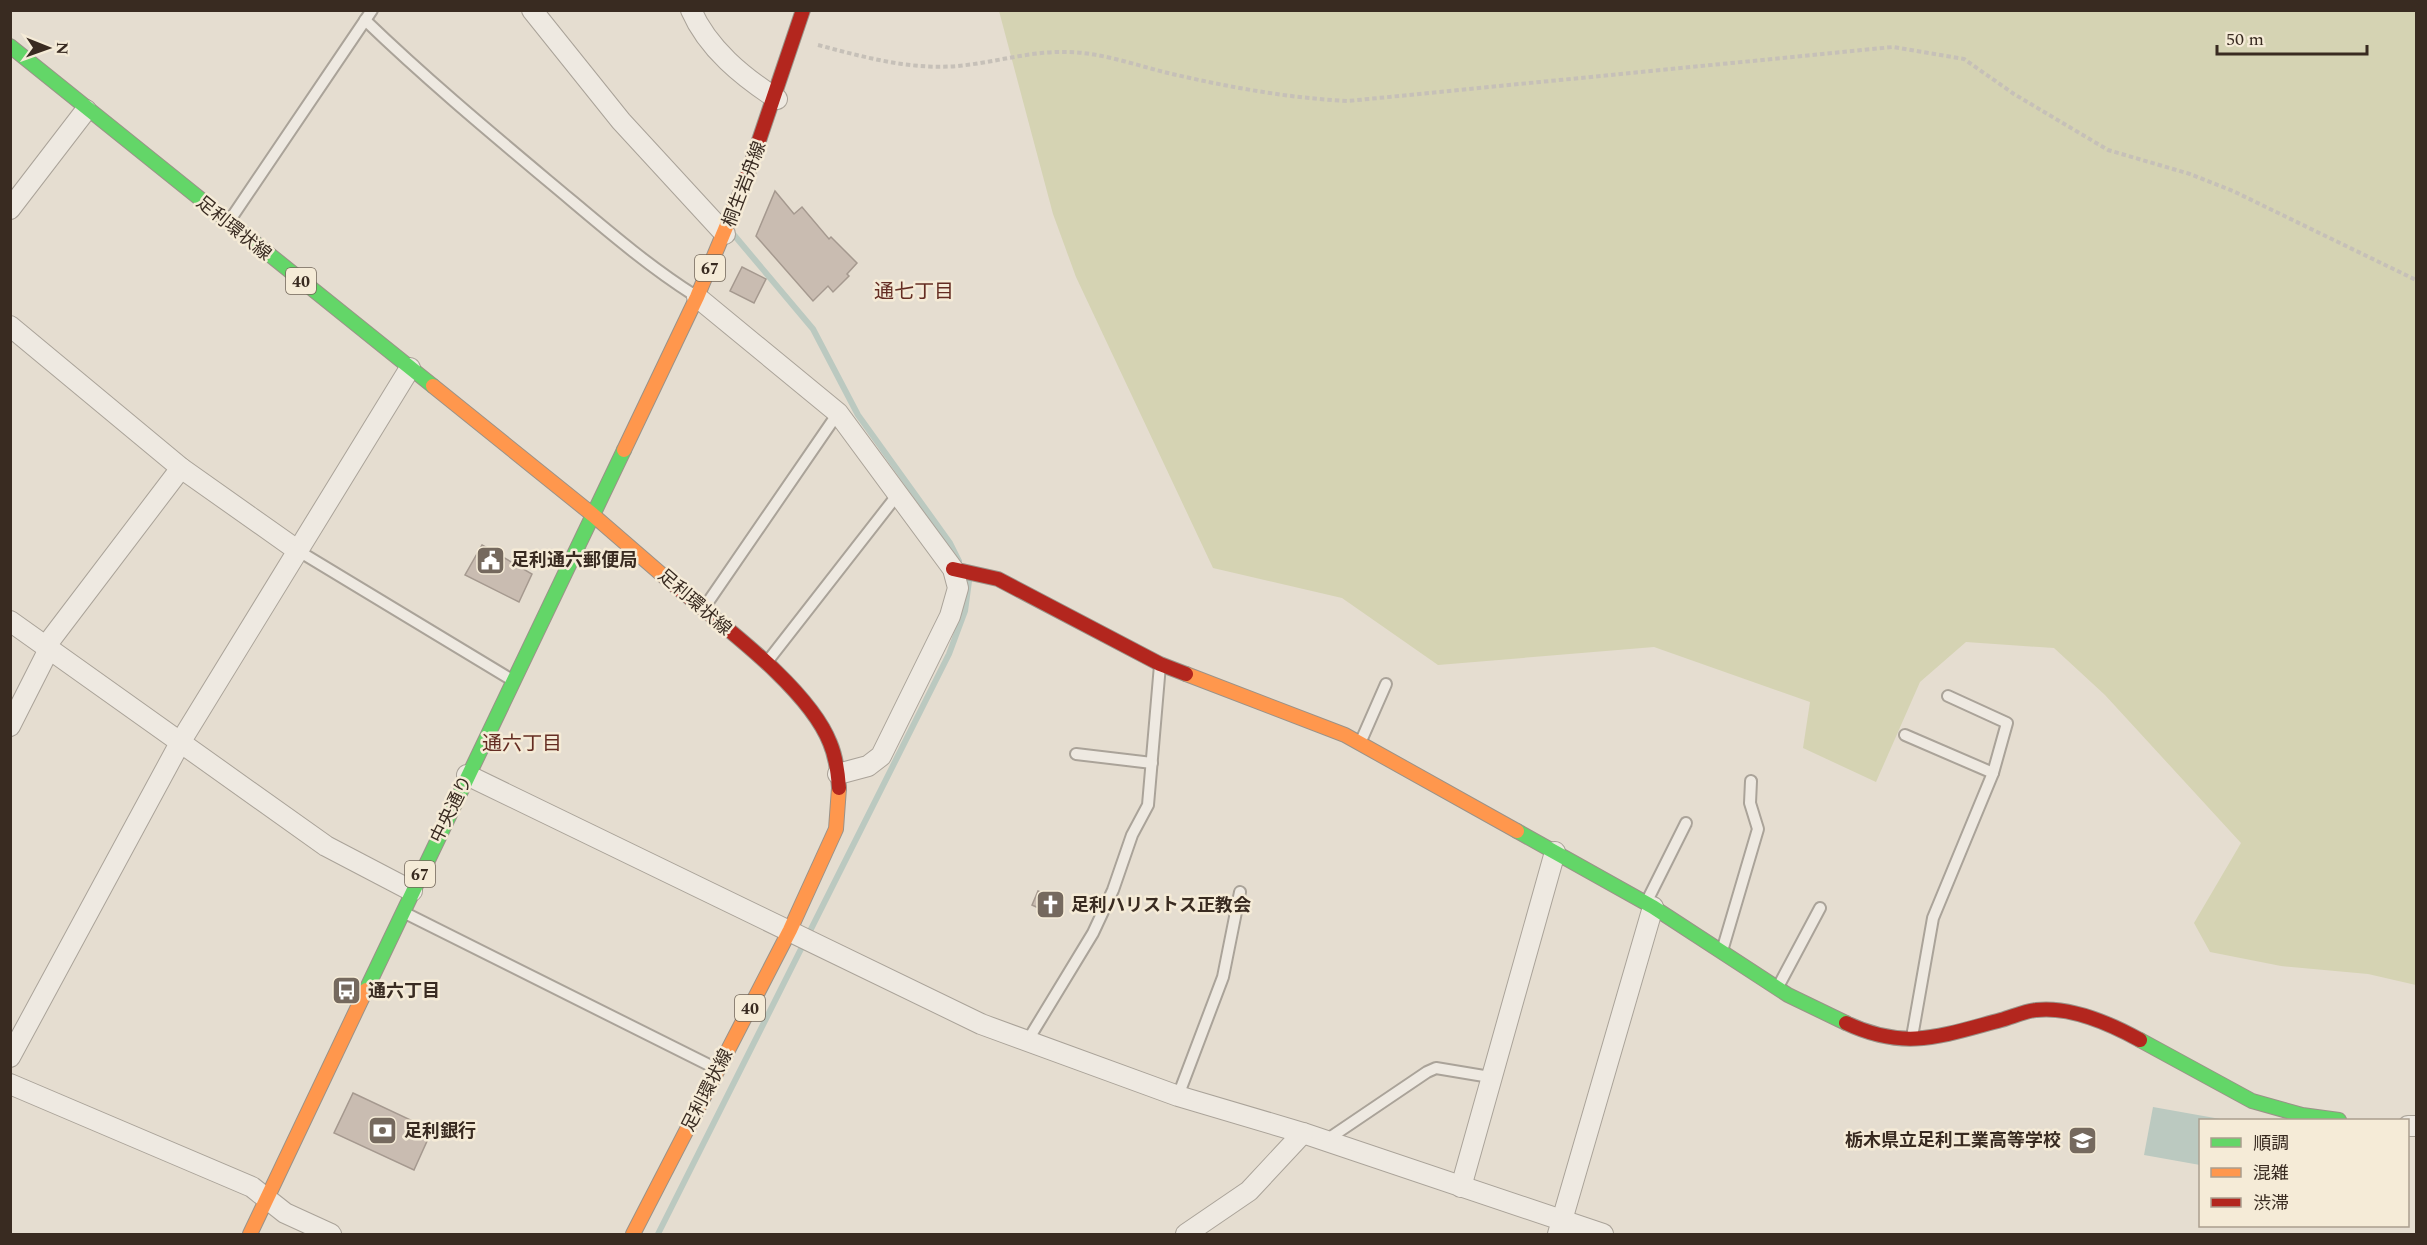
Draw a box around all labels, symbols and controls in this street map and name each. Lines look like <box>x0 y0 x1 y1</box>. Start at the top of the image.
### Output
north arrow <box>18 18 78 78</box>
scale bar <box>2217 18 2367 56</box>
text: 50 m <box>2226 26 2264 53</box>
text: N <box>50 42 74 55</box>
street label: 桐生岩舟線 <box>716 137 773 231</box>
street label: 足利環状線 <box>190 190 277 267</box>
road number: 67 <box>695 255 725 281</box>
road number: 40 <box>286 268 316 294</box>
district label: 通七丁目 <box>874 277 954 307</box>
public building icon: 足利通六郵便局 <box>474 544 506 576</box>
place label: 足利通六郵便局 <box>511 547 637 574</box>
street label: 足利環状線 <box>652 563 737 642</box>
district label: 通六丁目 <box>482 729 562 759</box>
street label: 中央通り <box>424 771 479 847</box>
road number: 67 <box>405 861 435 887</box>
church icon: 足利ハリストス正教会 <box>1034 889 1066 921</box>
place label: 足利ハリストス正教会 <box>1071 892 1251 919</box>
bus stop icon: 通六丁目 <box>331 975 363 1007</box>
place label: 通六丁目 <box>368 978 440 1005</box>
road number: 40 <box>735 995 765 1021</box>
street label: 足利環状線 <box>675 1044 740 1136</box>
bank icon: 足利銀行 <box>367 1115 399 1147</box>
place label: 足利銀行 <box>404 1118 476 1145</box>
legend <box>2199 1119 2409 1227</box>
school or university icon: 栃木県立足利工業高等学校 <box>2066 1124 2098 1156</box>
place label: 栃木県立足利工業高等学校 <box>1845 1127 2061 1154</box>
text: 順調 <box>2253 1130 2289 1157</box>
text: 混雑 <box>2253 1160 2289 1187</box>
text: 渋滞 <box>2253 1190 2289 1217</box>

